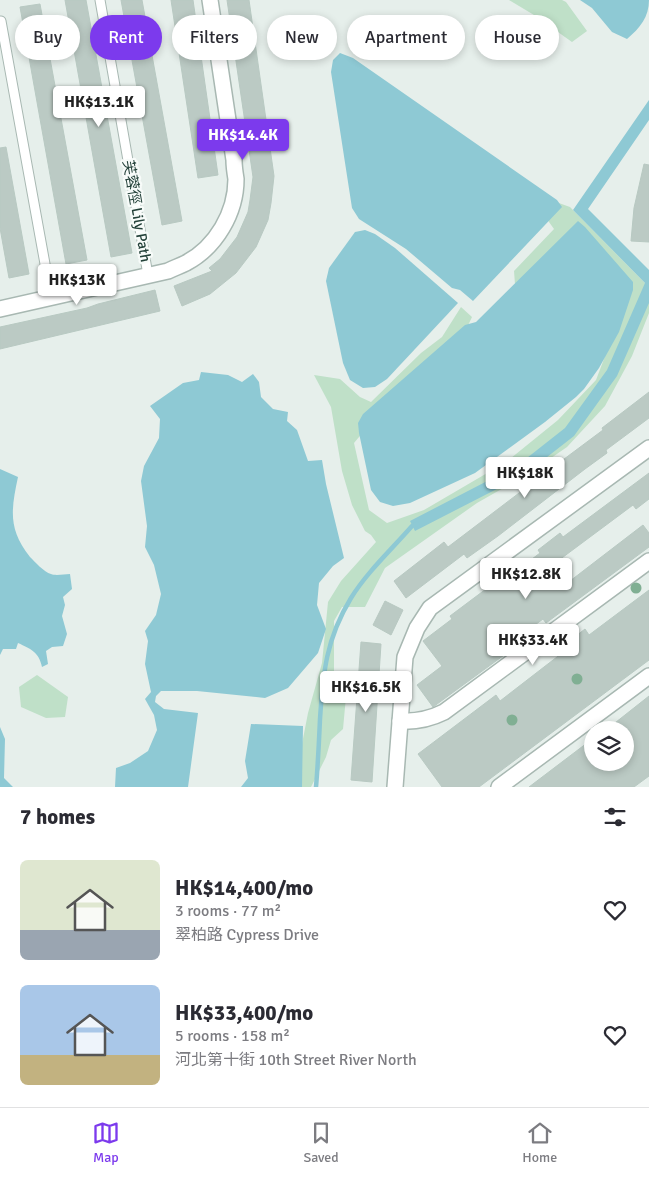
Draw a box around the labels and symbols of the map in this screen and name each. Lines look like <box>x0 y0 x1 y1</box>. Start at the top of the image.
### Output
pin: HK$13.1K <box>47 86 151 128</box>
pin: HK$14.4K <box>191 119 295 161</box>
street label: 芙蓉徑 Lily Path <box>119 158 155 264</box>
pin: HK$13K <box>36 264 118 306</box>
pin: HK$18K <box>484 456 566 499</box>
pin: HK$12.8K <box>474 558 578 600</box>
pin: HK$33.4K <box>481 624 585 666</box>
pin: HK$16.5K <box>314 670 418 713</box>

